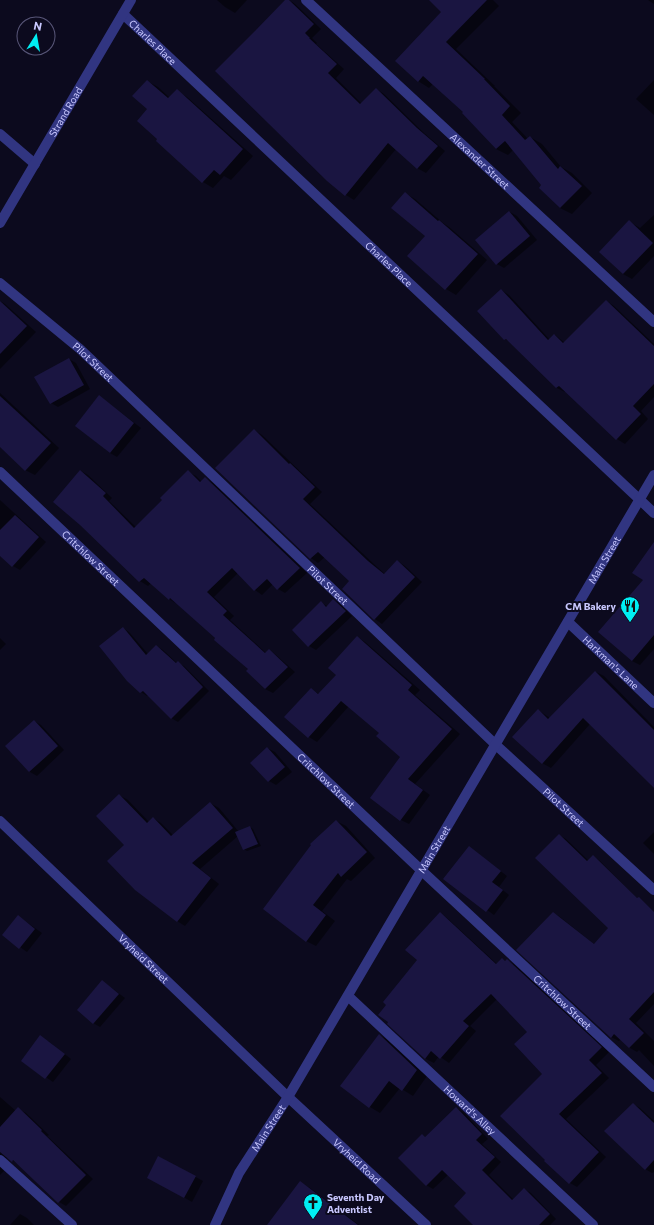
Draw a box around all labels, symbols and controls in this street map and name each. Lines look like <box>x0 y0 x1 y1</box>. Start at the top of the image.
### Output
north arrow <box>16 16 56 56</box>
street label: Charles Place <box>127 17 179 67</box>
text: N <box>33 19 43 33</box>
street label: Strand Road <box>46 84 85 139</box>
street label: Alexander Street <box>448 131 512 191</box>
street label: Charles Place <box>363 239 415 289</box>
street label: Pilot Street <box>70 340 116 384</box>
street label: Critchlow Street <box>60 528 122 588</box>
street label: Main Street <box>585 534 623 586</box>
street label: Pilot Street <box>305 563 351 607</box>
restaurant icon: CM Bakery <box>619 595 641 623</box>
place label: CM Bakery <box>565 600 616 612</box>
street label: Harkman's Lane <box>580 633 641 692</box>
street label: Critchlow Street <box>295 750 358 811</box>
street label: Pilot Street <box>541 785 587 829</box>
street label: Main Street <box>415 823 452 875</box>
street label: Vryheid Street <box>116 932 171 986</box>
street label: Critchlow Street <box>531 972 594 1032</box>
street label: Howard's Alley <box>441 1083 499 1137</box>
street label: Main Street <box>249 1102 288 1153</box>
street label: Vryheid Road <box>331 1136 383 1186</box>
place label: Seventh Day Adventist <box>327 1191 385 1215</box>
church icon: Seventh Day Adventist <box>302 1192 324 1220</box>

